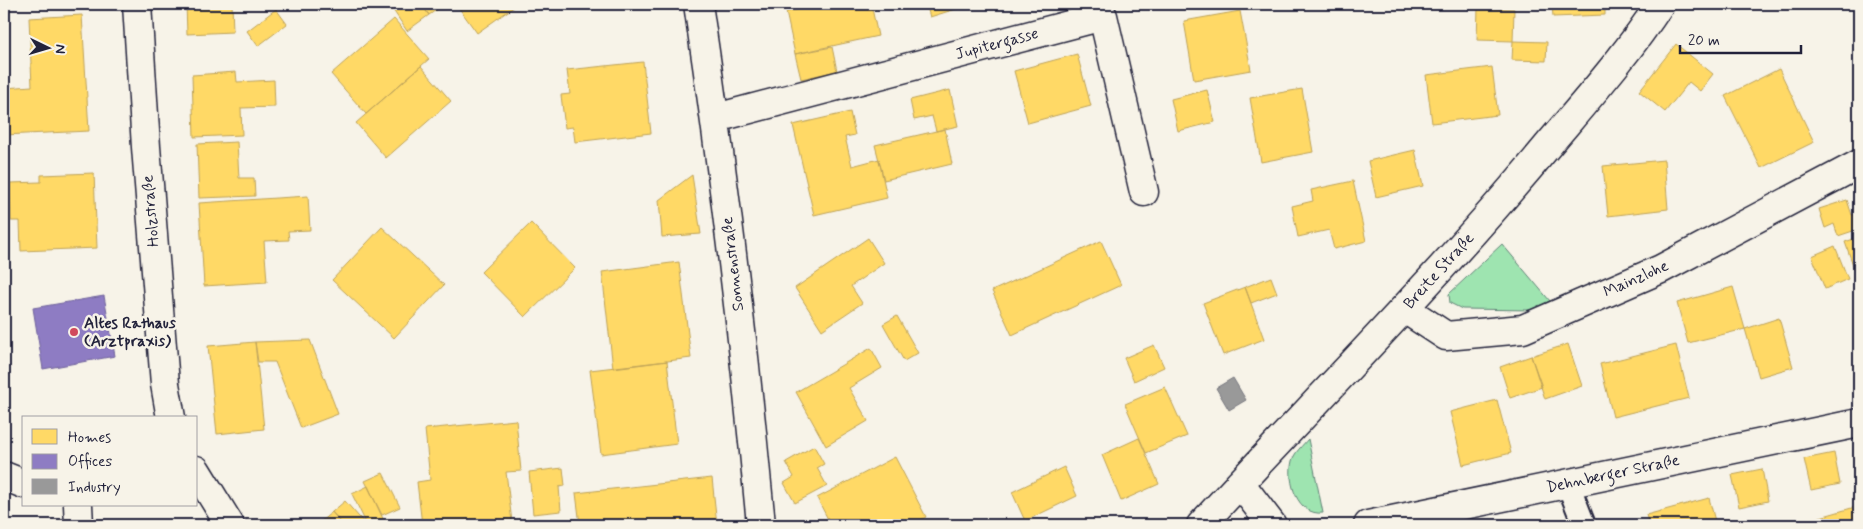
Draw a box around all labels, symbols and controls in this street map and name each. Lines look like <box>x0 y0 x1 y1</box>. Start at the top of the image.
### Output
north arrow <box>22 22 72 72</box>
scale bar <box>1680 22 1802 54</box>
street label: Jupitergasse <box>953 23 1041 66</box>
text: 20 m <box>1688 31 1720 51</box>
text: N <box>51 44 69 54</box>
street label: Holzstraße <box>137 174 165 248</box>
street label: Sonnenstraße <box>717 216 749 312</box>
street label: Breite Straße <box>1399 228 1479 314</box>
street label: Mainzlohe <box>1600 255 1672 303</box>
place label: Altes Rathaus (Arztpraxis) <box>84 313 177 352</box>
marker: Altes Rathaus (Arztpraxis) <box>68 326 80 338</box>
legend <box>22 416 198 506</box>
text: Homes <box>68 428 111 448</box>
street label: Dehnberger Straße <box>1545 450 1682 499</box>
text: Offices <box>68 452 112 472</box>
text: Industry <box>68 478 121 498</box>

